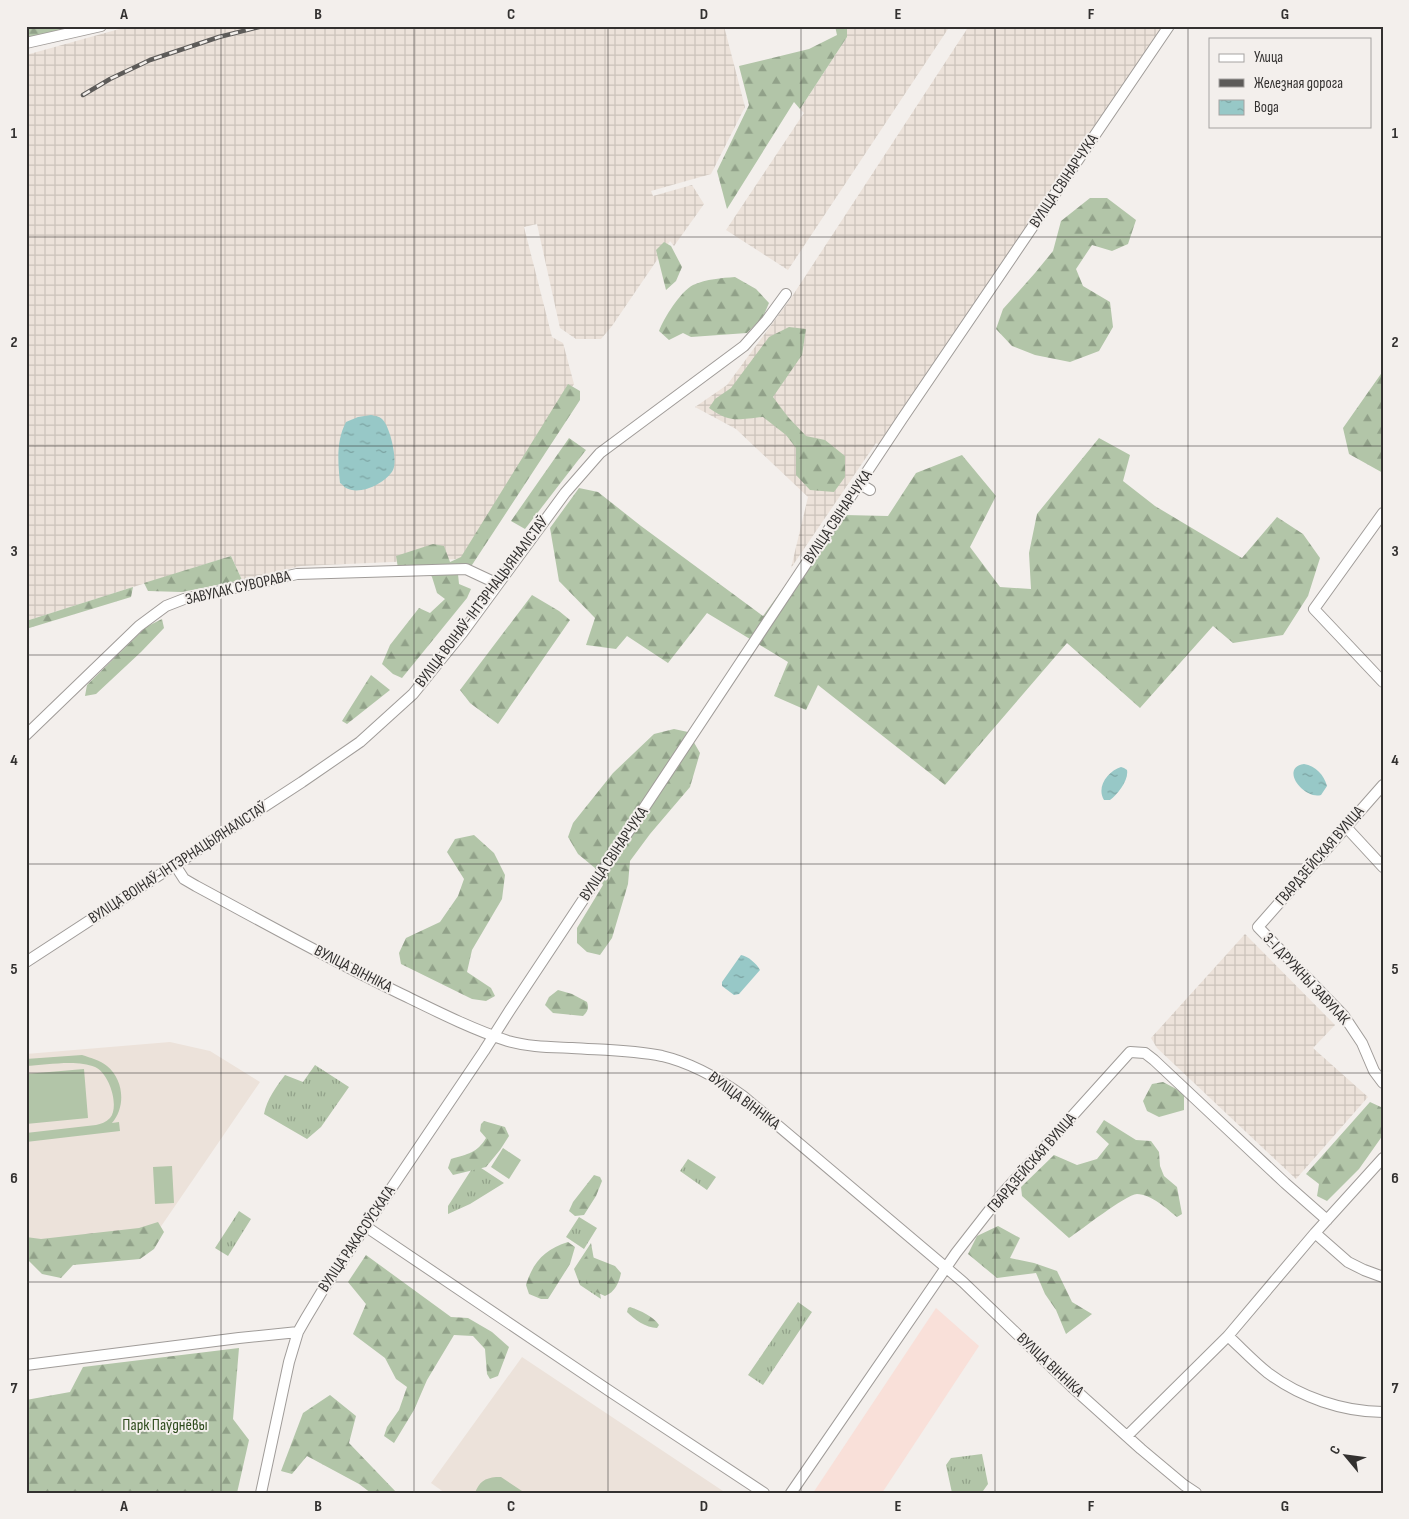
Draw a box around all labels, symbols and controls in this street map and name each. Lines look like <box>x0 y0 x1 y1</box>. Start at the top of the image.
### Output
text: A <box>119 5 128 24</box>
text: B <box>314 5 322 24</box>
text: C <box>507 5 515 24</box>
text: D <box>700 5 708 24</box>
text: E <box>895 5 902 24</box>
text: F <box>1088 5 1095 24</box>
text: G <box>1281 5 1289 24</box>
legend <box>1209 38 1372 128</box>
text: Улица <box>1254 48 1283 67</box>
text: Железная дорога <box>1254 74 1343 93</box>
text: Вода <box>1254 98 1279 117</box>
text: 1 <box>11 124 18 143</box>
text: 1 <box>1392 124 1399 143</box>
street label: ВУЛІЦА СВІНАРЧУКА <box>1026 130 1103 232</box>
text: 2 <box>10 333 18 352</box>
text: 2 <box>1391 333 1399 352</box>
street label: ВУЛІЦА СВІНАРЧУКА <box>800 466 877 568</box>
street label: ВУЛІЦА ВОІНАЎ-ІНТЭРНАЦЫЯНАЛІСТАЎ <box>411 512 553 691</box>
text: 3 <box>10 542 18 561</box>
text: 3 <box>1391 542 1399 561</box>
street label: ЗАВУЛАК СУВОРАВА <box>184 567 292 609</box>
text: 4 <box>10 751 18 770</box>
text: 4 <box>1391 751 1399 770</box>
street label: ВУЛІЦА ВОІНАЎ-ІНТЭРНАЦЫЯНАЛІСТАЎ <box>85 798 271 928</box>
street label: ГВАРДЗЕЙСКАЯ ВУЛІЦА <box>1272 802 1368 910</box>
street label: ВУЛІЦА СВІНАРЧУКА <box>576 803 653 905</box>
street label: 3-І ДРУЖНЫ ЗАВУЛАК <box>1259 929 1354 1030</box>
street label: ВУЛІЦА ВІННІКА <box>311 941 395 997</box>
text: 5 <box>10 960 18 979</box>
text: 5 <box>1391 960 1399 979</box>
street label: ВУЛІЦА ВІННІКА <box>704 1068 784 1134</box>
street label: ГВАРДЗЕЙСКАЯ ВУЛІЦА <box>984 1109 1080 1217</box>
text: 6 <box>10 1169 18 1188</box>
text: 6 <box>1391 1169 1399 1188</box>
street label: ВУЛІЦА РАКАСОЎСКАГА <box>314 1182 400 1296</box>
street label: ВУЛІЦА ВІННІКА <box>1013 1329 1088 1401</box>
text: 7 <box>11 1379 18 1398</box>
text: 7 <box>1392 1379 1399 1398</box>
park label: Парк Паўднёвы <box>122 1416 208 1435</box>
north arrow <box>1322 1432 1372 1482</box>
text: С <box>1326 1443 1344 1457</box>
text: A <box>119 1497 128 1516</box>
text: B <box>314 1497 322 1516</box>
text: C <box>507 1497 515 1516</box>
text: D <box>700 1497 708 1516</box>
text: E <box>895 1497 902 1516</box>
text: F <box>1088 1497 1095 1516</box>
text: G <box>1281 1497 1289 1516</box>

